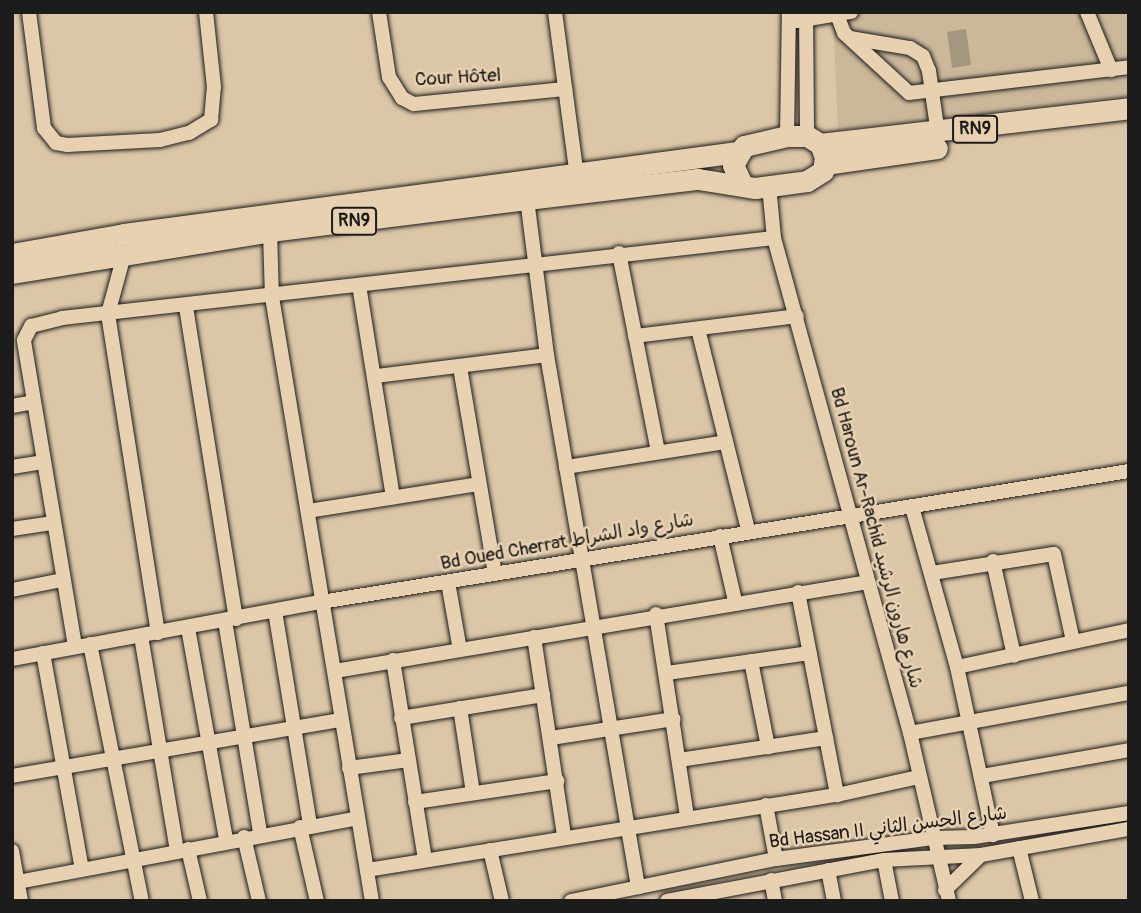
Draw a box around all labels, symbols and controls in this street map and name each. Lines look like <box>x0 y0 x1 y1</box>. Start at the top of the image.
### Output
street label: Cour Hôtel <box>414 64 502 92</box>
road number: RN9 <box>950 114 1000 144</box>
road number: RN9 <box>330 206 378 236</box>
street label: Bd Haroun Ar-Rachid شارع هارون الرشيد <box>825 385 927 691</box>
street label: Bd Oued Cherrat شارع واد الشراط <box>439 508 695 576</box>
street label: Bd Hassan II شارع الحسن الثاني <box>768 802 1008 854</box>

